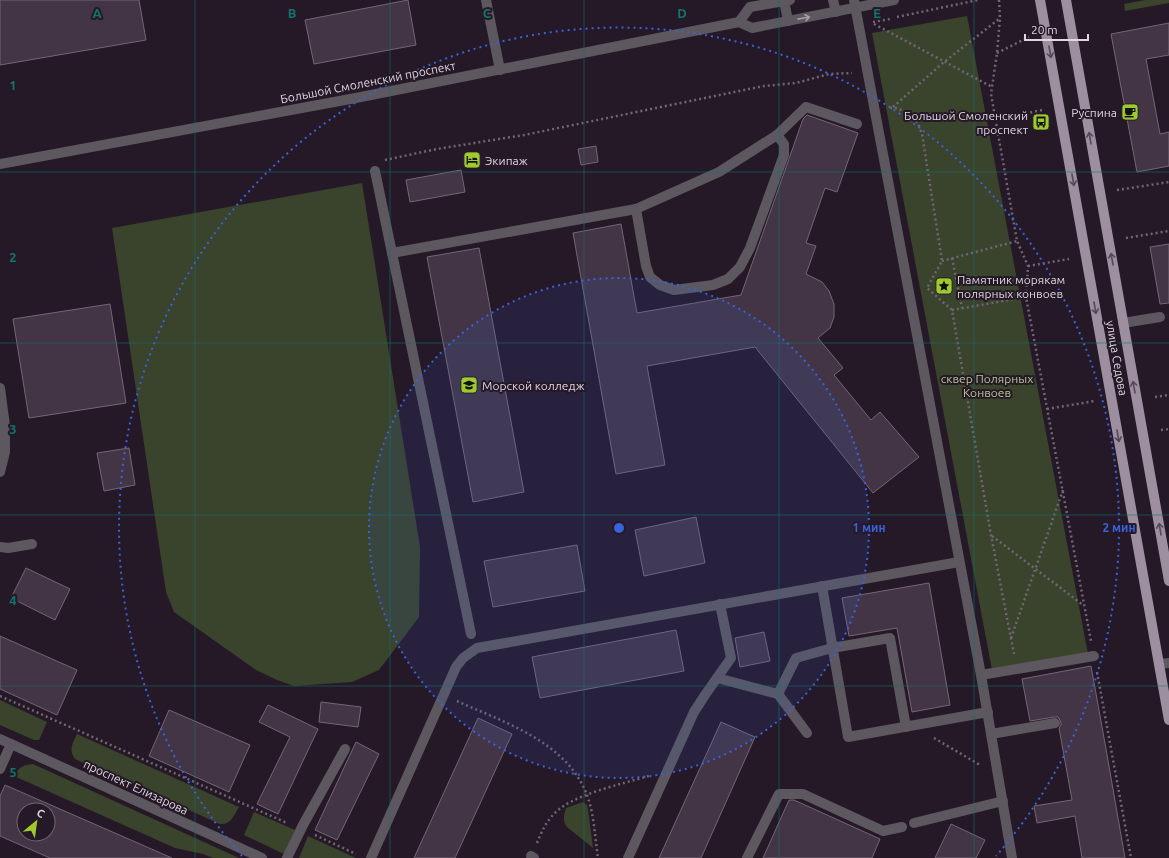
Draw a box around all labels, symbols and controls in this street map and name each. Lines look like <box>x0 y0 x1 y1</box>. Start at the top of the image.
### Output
text: A <box>92 6 102 20</box>
text: B <box>288 6 297 20</box>
text: C <box>483 6 492 20</box>
text: D <box>677 6 687 20</box>
text: E <box>873 6 881 20</box>
one-way arrow <box>797 13 810 21</box>
scale bar <box>1025 16 1088 42</box>
text: 20 m <box>1031 23 1058 36</box>
one-way arrow <box>1046 45 1054 58</box>
street label: Большой Смоленский проспект <box>279 58 457 105</box>
text: 1 <box>9 78 17 92</box>
cafe icon: Руспина <box>1120 102 1140 122</box>
place label: Руспина <box>1071 106 1117 119</box>
place label: Большой Смоленский проспект <box>904 109 1029 136</box>
bus stop icon: Большой Смоленский проспект <box>1031 112 1051 132</box>
one-way arrow <box>1086 132 1094 145</box>
hotel icon: Экипаж <box>462 150 482 170</box>
place label: Экипаж <box>485 154 528 167</box>
one-way arrow <box>1069 173 1077 186</box>
text: 2 <box>9 250 17 264</box>
one-way arrow <box>1107 253 1115 266</box>
place label: Памятник морякам полярных конвоев <box>957 273 1065 300</box>
place icon: Памятник морякам полярных конвоев <box>934 276 954 296</box>
one-way arrow <box>1092 301 1100 314</box>
street label: улица Седова <box>1104 319 1130 397</box>
park label: сквер Полярных Конвоев <box>941 372 1033 399</box>
school or university icon: Морской колледж <box>459 375 479 395</box>
place label: Морской колледж <box>482 379 585 392</box>
one-way arrow <box>1130 381 1138 394</box>
text: 3 <box>9 422 17 436</box>
one-way arrow <box>1114 429 1122 442</box>
centre of rings <box>612 521 626 535</box>
text: 1 мин <box>852 521 886 534</box>
text: 2 мин <box>1102 521 1136 534</box>
one-way arrow <box>1155 523 1163 536</box>
text: 4 <box>9 593 17 607</box>
street label: проспект Елизарова <box>82 757 190 817</box>
text: 5 <box>9 765 17 779</box>
north arrow <box>16 802 56 842</box>
text: С <box>35 806 47 820</box>

